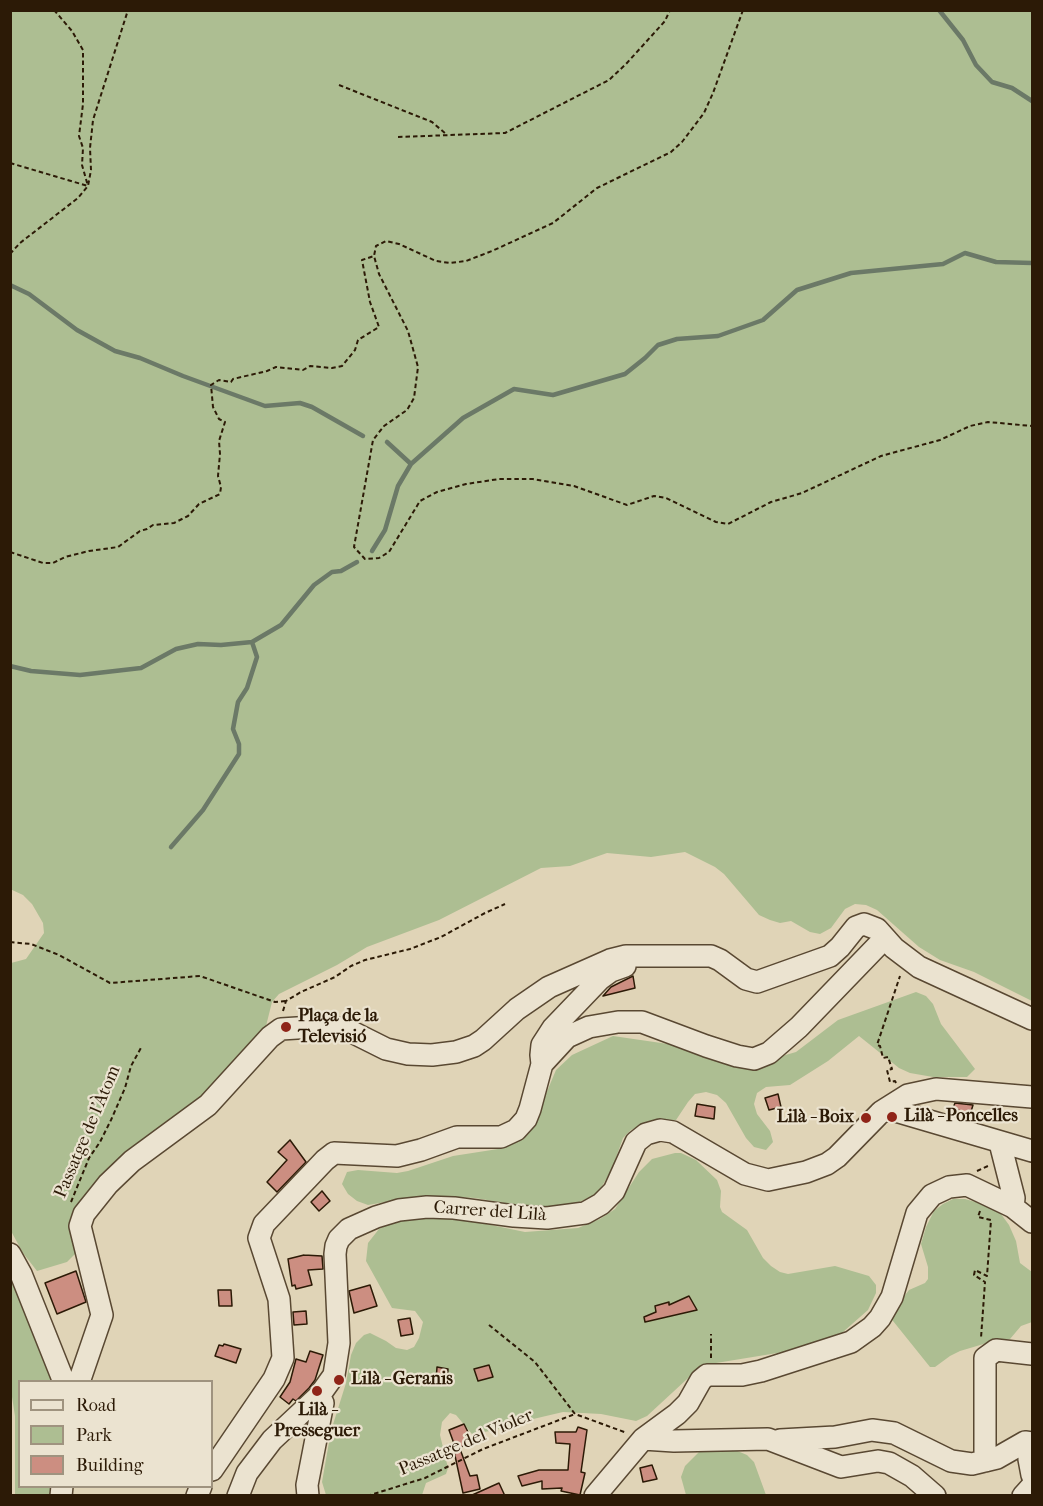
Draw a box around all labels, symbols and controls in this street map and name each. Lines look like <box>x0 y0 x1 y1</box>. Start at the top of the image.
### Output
place label: Plaça de la Televisió <box>298 1006 378 1048</box>
marker: Plaça de la Televisió <box>279 1020 293 1034</box>
street label: Passatge de l'Àtom <box>50 1062 126 1202</box>
place label: Lilà - Poncelles <box>904 1106 1018 1128</box>
place label: Lilà - Boix <box>777 1107 854 1129</box>
marker: Lilà - Poncelles <box>885 1110 899 1124</box>
marker: Lilà - Boix <box>859 1111 873 1125</box>
street label: Carrer del Lilà <box>433 1197 547 1227</box>
place label: Lilà - Geranis <box>351 1369 453 1391</box>
marker: Lilà - Geranis <box>332 1373 346 1387</box>
legend <box>18 1380 213 1488</box>
marker: Lilà - Presseguer <box>310 1384 324 1398</box>
text: Road <box>76 1395 116 1416</box>
place label: Lilà - Presseguer <box>274 1400 360 1442</box>
street label: Passatge del Violer <box>395 1405 537 1481</box>
text: Park <box>76 1425 112 1446</box>
text: Building <box>76 1455 143 1476</box>

